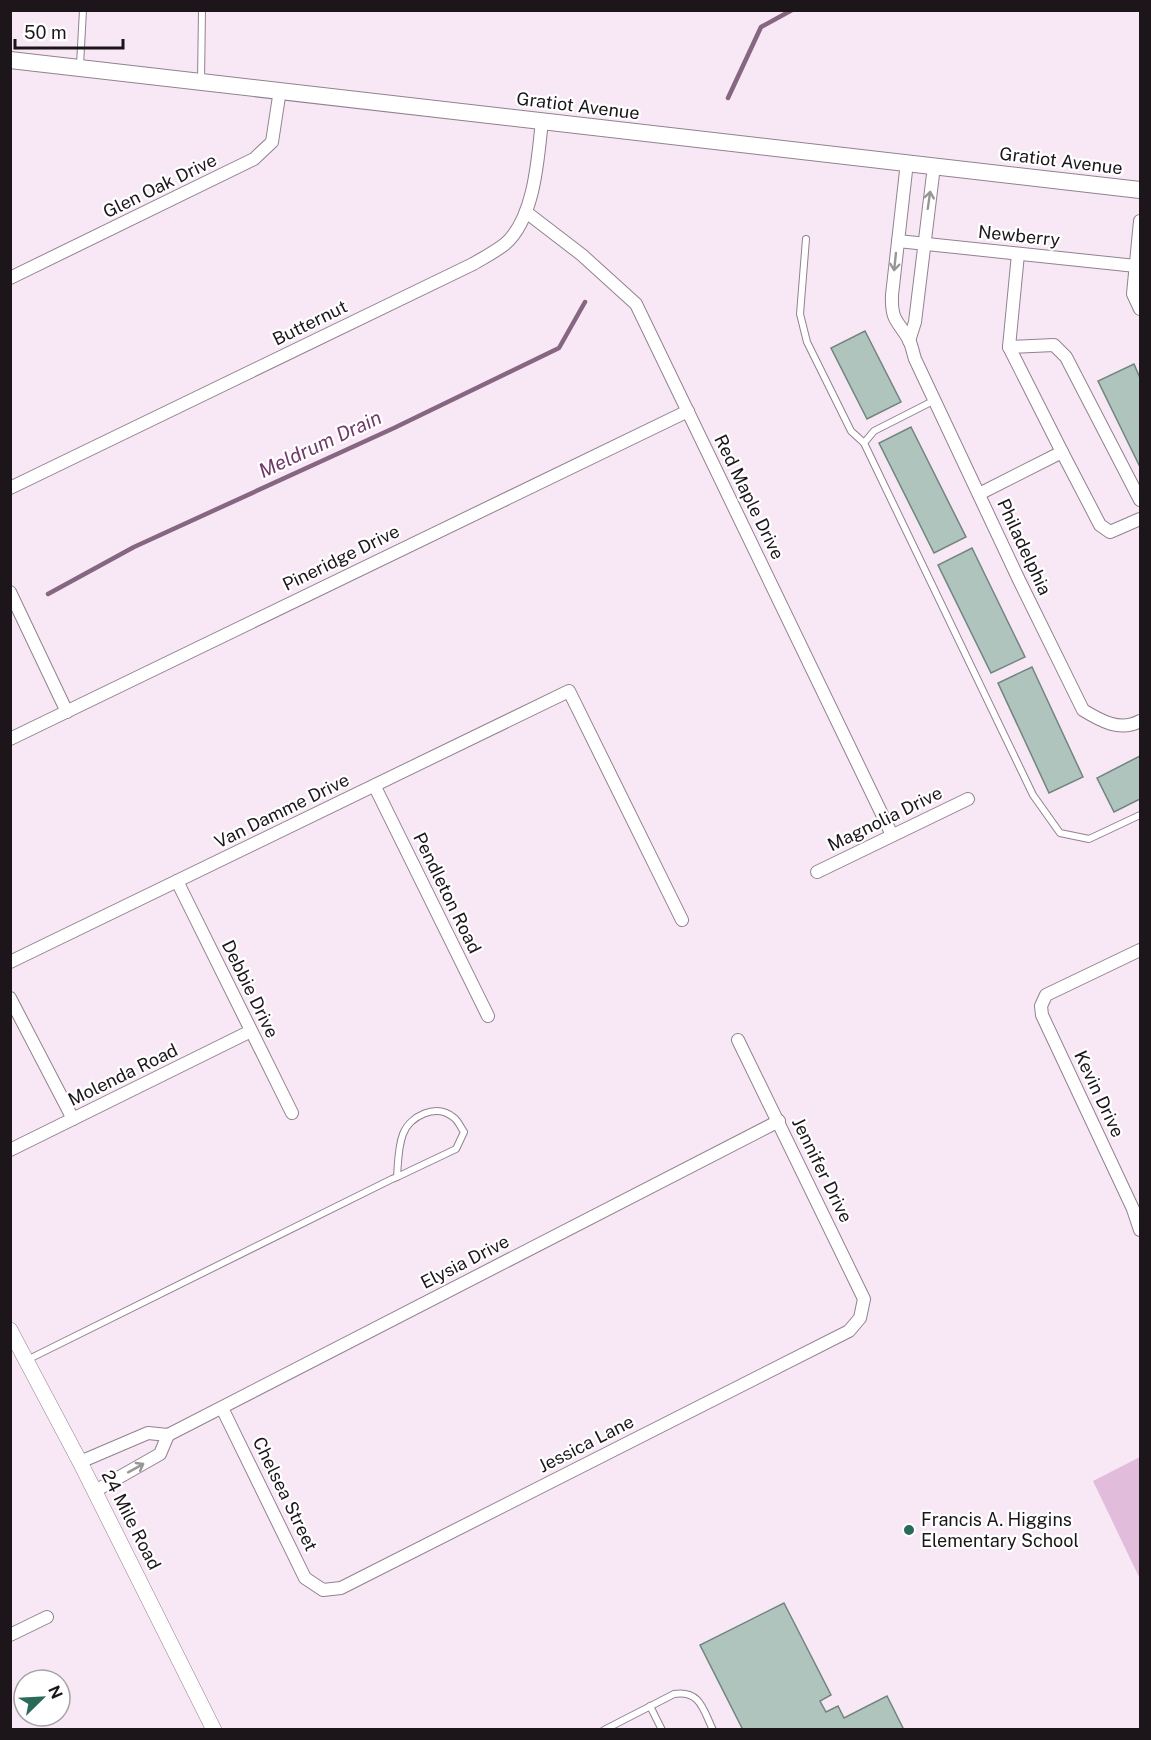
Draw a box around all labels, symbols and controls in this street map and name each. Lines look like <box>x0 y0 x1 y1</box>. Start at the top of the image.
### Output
scale bar <box>15 12 123 50</box>
text: 50 m <box>24 22 67 43</box>
street label: Gratiot Avenue <box>515 88 641 123</box>
street label: Gratiot Avenue <box>998 143 1124 178</box>
street label: Glen Oak Drive <box>100 149 220 222</box>
one-way arrow <box>923 191 934 210</box>
street label: Newberry <box>977 221 1062 250</box>
one-way arrow <box>889 252 900 272</box>
street label: Butternut <box>269 295 351 350</box>
water label: Meldrum Drain <box>255 405 385 483</box>
street label: Red Maple Drive <box>710 431 789 563</box>
street label: Philadelphia <box>993 495 1056 598</box>
street label: Pineridge Drive <box>279 520 403 595</box>
street label: Van Damme Drive <box>211 769 353 852</box>
street label: Magnolia Drive <box>824 782 945 855</box>
street label: Pendleton Road <box>409 829 486 957</box>
street label: Debbie Drive <box>218 936 283 1041</box>
street label: Molenda Road <box>65 1039 181 1110</box>
street label: Kevin Drive <box>1070 1047 1129 1140</box>
street label: Jennifer Drive <box>788 1114 857 1226</box>
street label: Elysia Drive <box>417 1230 513 1293</box>
street label: Jessica Lane <box>534 1410 637 1477</box>
street label: Chelsea Street <box>249 1433 322 1554</box>
one-way arrow <box>128 1461 145 1473</box>
street label: 24 Mile Road <box>97 1466 166 1573</box>
place label: Francis A. Higgins Elementary School <box>921 1509 1079 1551</box>
marker: Francis A. Higgins Elementary School <box>902 1523 916 1537</box>
north arrow <box>12 1668 72 1728</box>
text: N <box>44 1683 66 1702</box>

